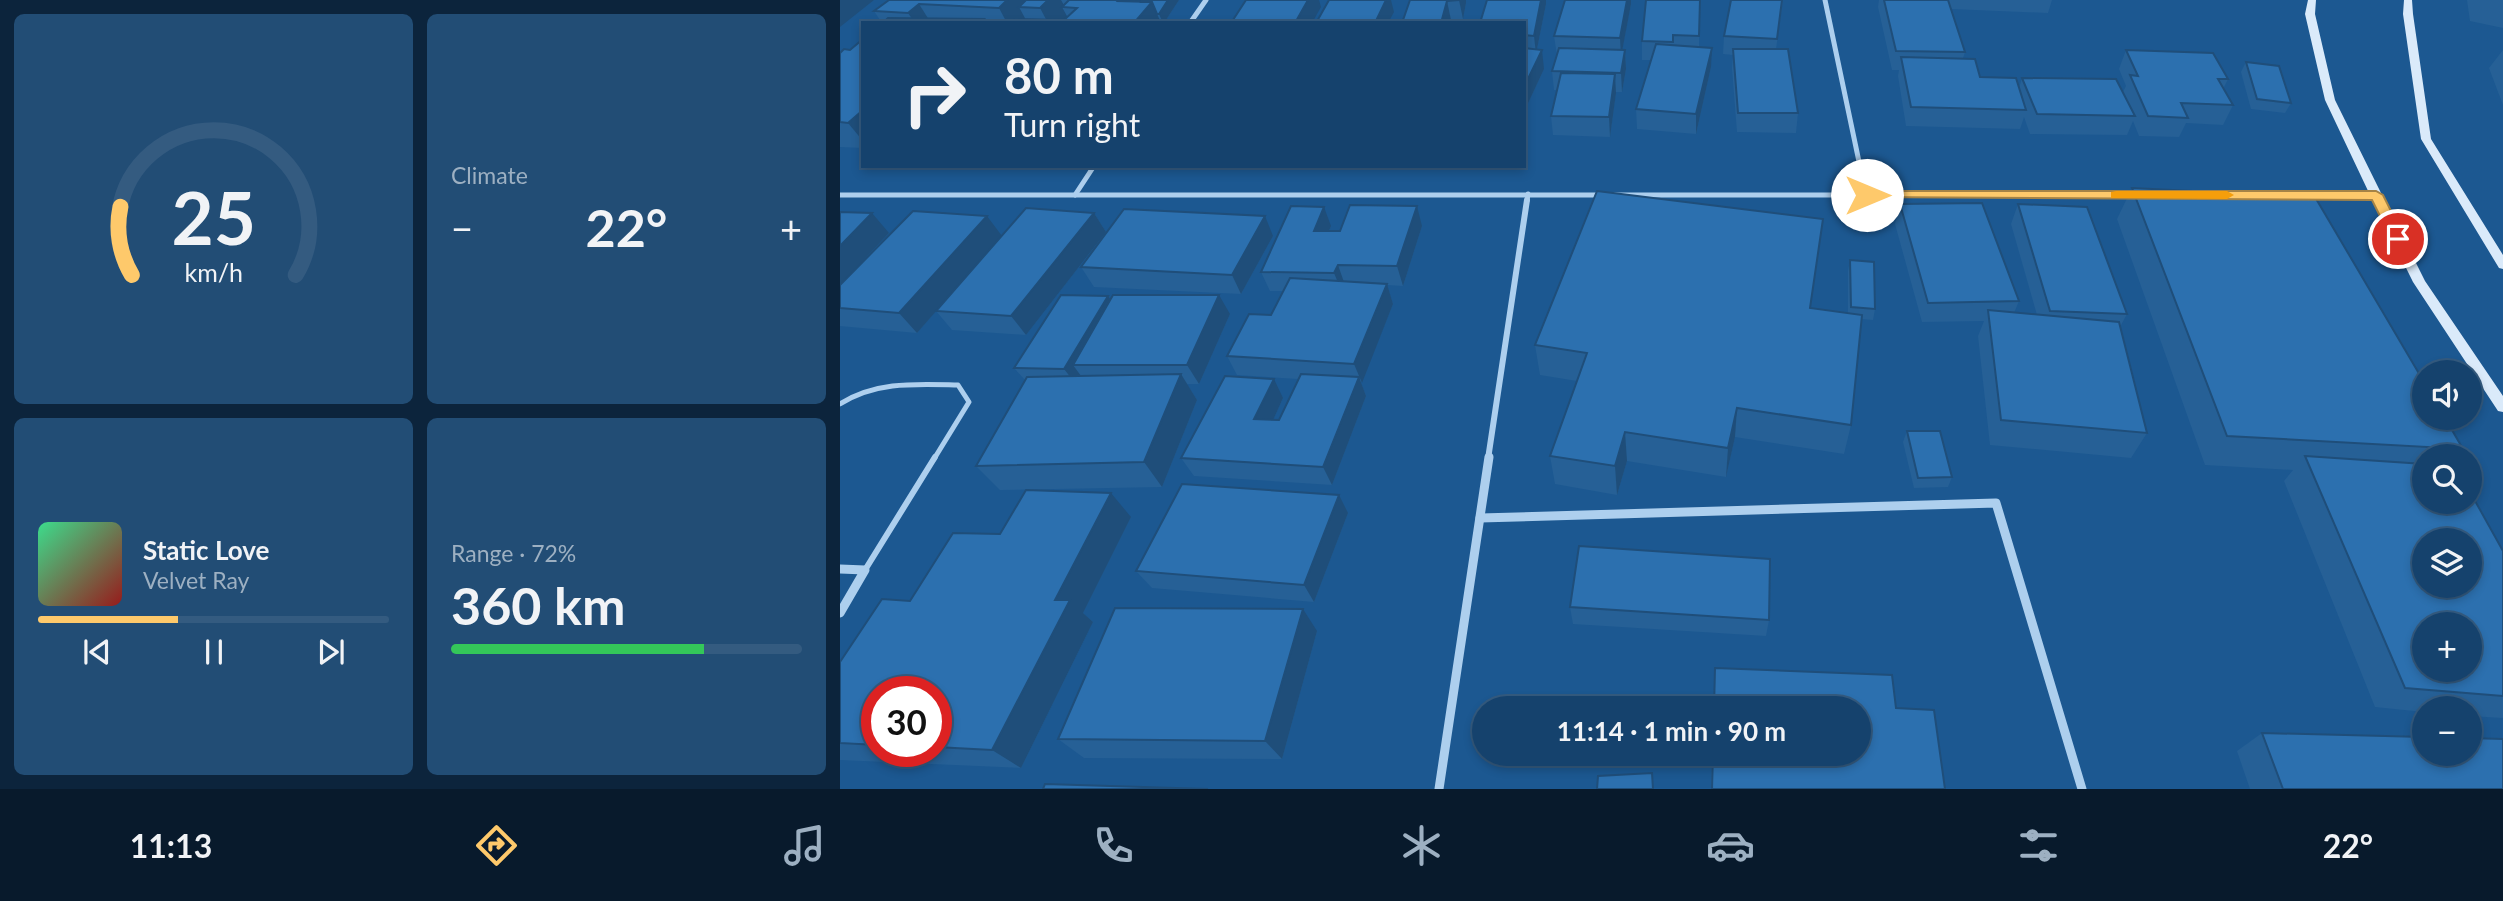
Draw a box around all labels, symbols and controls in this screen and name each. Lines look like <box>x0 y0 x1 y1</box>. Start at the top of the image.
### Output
text: 80 m <box>1004 46 1114 104</box>
icon: right <box>889 49 980 140</box>
text: Turn right <box>1004 105 1140 144</box>
position arrow <box>1830 158 1904 232</box>
text: Climate <box>451 161 528 189</box>
text: 25 <box>171 173 256 261</box>
text: 22° <box>586 196 667 258</box>
text: − <box>451 205 473 251</box>
text: + <box>780 205 802 251</box>
pin <box>2368 209 2428 269</box>
icon: arrive <box>2379 220 2417 258</box>
text: km/h <box>184 257 243 287</box>
map controls <box>2412 360 2482 766</box>
button: sound <box>2412 360 2482 430</box>
button: search <box>2412 444 2482 514</box>
button: layers <box>2412 528 2482 598</box>
text: Static Love <box>143 534 270 566</box>
text: Range · 72% <box>451 539 576 567</box>
text: Velvet Ray <box>143 566 249 594</box>
text: 360 km <box>451 574 625 636</box>
button: + <box>2412 612 2482 682</box>
icon: previous <box>78 633 116 671</box>
icon: pause <box>195 633 233 671</box>
icon: next <box>312 633 350 671</box>
speed limit sign: 30 <box>861 676 952 767</box>
button: − <box>2412 696 2482 766</box>
text: 11:14 · 1 min · 90 m <box>1557 715 1786 747</box>
icon: directions <box>472 821 521 870</box>
icon: music <box>780 821 829 870</box>
icon: phone <box>1089 821 1138 870</box>
icon: climate <box>1397 821 1446 870</box>
icon: car <box>1706 821 1755 870</box>
icon: filters <box>2014 821 2063 870</box>
text: 11:13 <box>130 826 212 865</box>
text: 22° <box>2323 826 2373 865</box>

